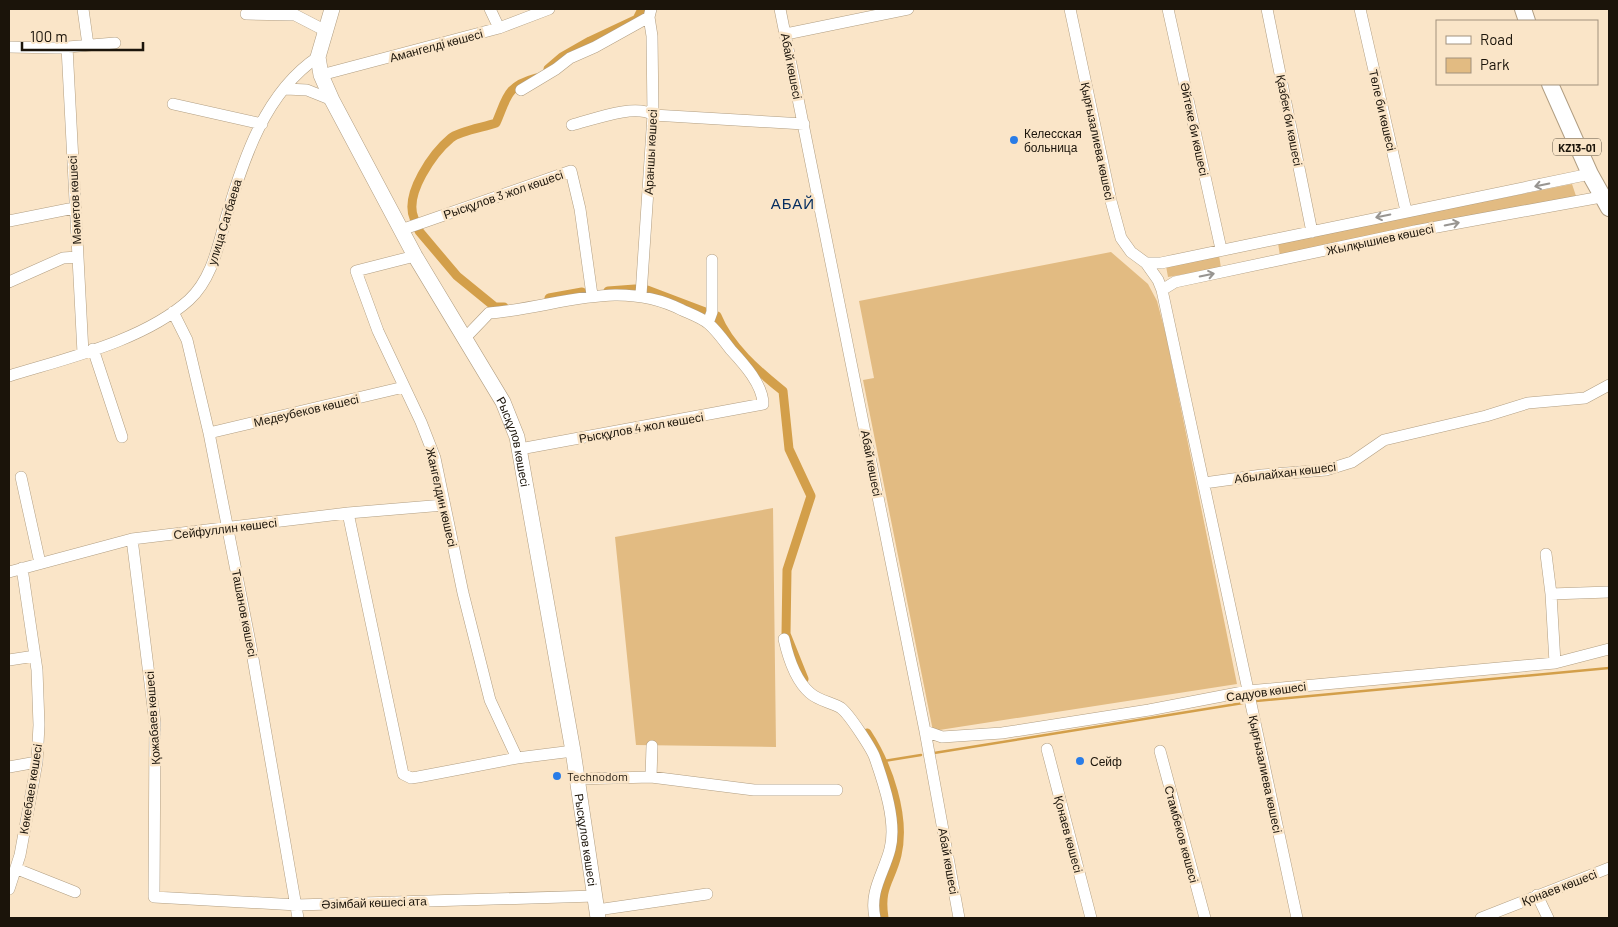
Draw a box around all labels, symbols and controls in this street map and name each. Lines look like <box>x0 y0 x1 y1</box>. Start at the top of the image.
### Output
scale bar <box>22 20 144 52</box>
legend <box>1436 20 1598 85</box>
street label: Амангелді көшесі <box>388 26 484 65</box>
text: 100 m <box>30 27 68 45</box>
text: Road <box>1480 30 1513 48</box>
street label: Абай көшесі <box>779 32 805 100</box>
text: Park <box>1480 55 1510 73</box>
street label: Төле би көшесі <box>1367 68 1399 152</box>
street label: Қазбек би көшесі <box>1273 73 1306 167</box>
street label: Қырғызалиева көшесі <box>1078 81 1117 201</box>
street label: Әйтеке би көшесі <box>1178 81 1212 177</box>
street label: Араншы көшесі <box>641 109 660 195</box>
place label: Келесская больница <box>1024 126 1082 155</box>
marker: Келесская больница <box>1008 134 1020 146</box>
road number: KZ13-01 <box>1553 138 1601 156</box>
street label: Мәметов көшесі <box>65 155 83 245</box>
street label: Рысқұлов 3 жол көшесі <box>441 167 565 222</box>
street label: улица Сатбаева <box>204 177 245 267</box>
one-way arrow <box>1535 181 1551 190</box>
district label: АБАЙ <box>771 194 815 212</box>
one-way arrow <box>1375 212 1391 221</box>
one-way arrow <box>1444 218 1460 228</box>
street label: Жылқышиев көшесі <box>1325 221 1435 258</box>
one-way arrow <box>1199 270 1215 279</box>
street label: Медеубеков көшесі <box>252 391 360 430</box>
street label: Рысқұлов көшесі <box>494 394 533 488</box>
street label: Рысқұлов 4 жол көшесі <box>578 409 705 446</box>
street label: Абай көшесі <box>859 429 885 497</box>
street label: Жангелдин көшесі <box>423 446 460 548</box>
street label: Абылайхан көшесі <box>1233 459 1337 485</box>
street label: Сейфуллин көшесі <box>172 515 278 542</box>
street label: Ташанов көшесі <box>230 568 260 658</box>
street label: Қожабаев көшесі <box>142 671 163 765</box>
street label: Садуов көшесі <box>1225 678 1307 705</box>
street label: Қырғызалиева көшесі <box>1246 714 1285 834</box>
street label: Көкебаев көшесі <box>16 743 44 835</box>
place label: Сейф <box>1090 754 1122 769</box>
marker: Сейф <box>1074 755 1086 767</box>
place label: Technodom <box>567 769 628 783</box>
marker: Technodom <box>551 770 563 782</box>
street label: Стамбеков көшесі <box>1162 784 1202 884</box>
street label: Рысқұлов көшесі <box>572 792 600 887</box>
street label: Қонаев көшесі <box>1051 794 1086 874</box>
street label: Абай көшесі <box>936 827 962 895</box>
street label: Қонаев көшесі <box>1519 866 1599 909</box>
street label: Әзімбай көшесі ата <box>321 893 427 911</box>

